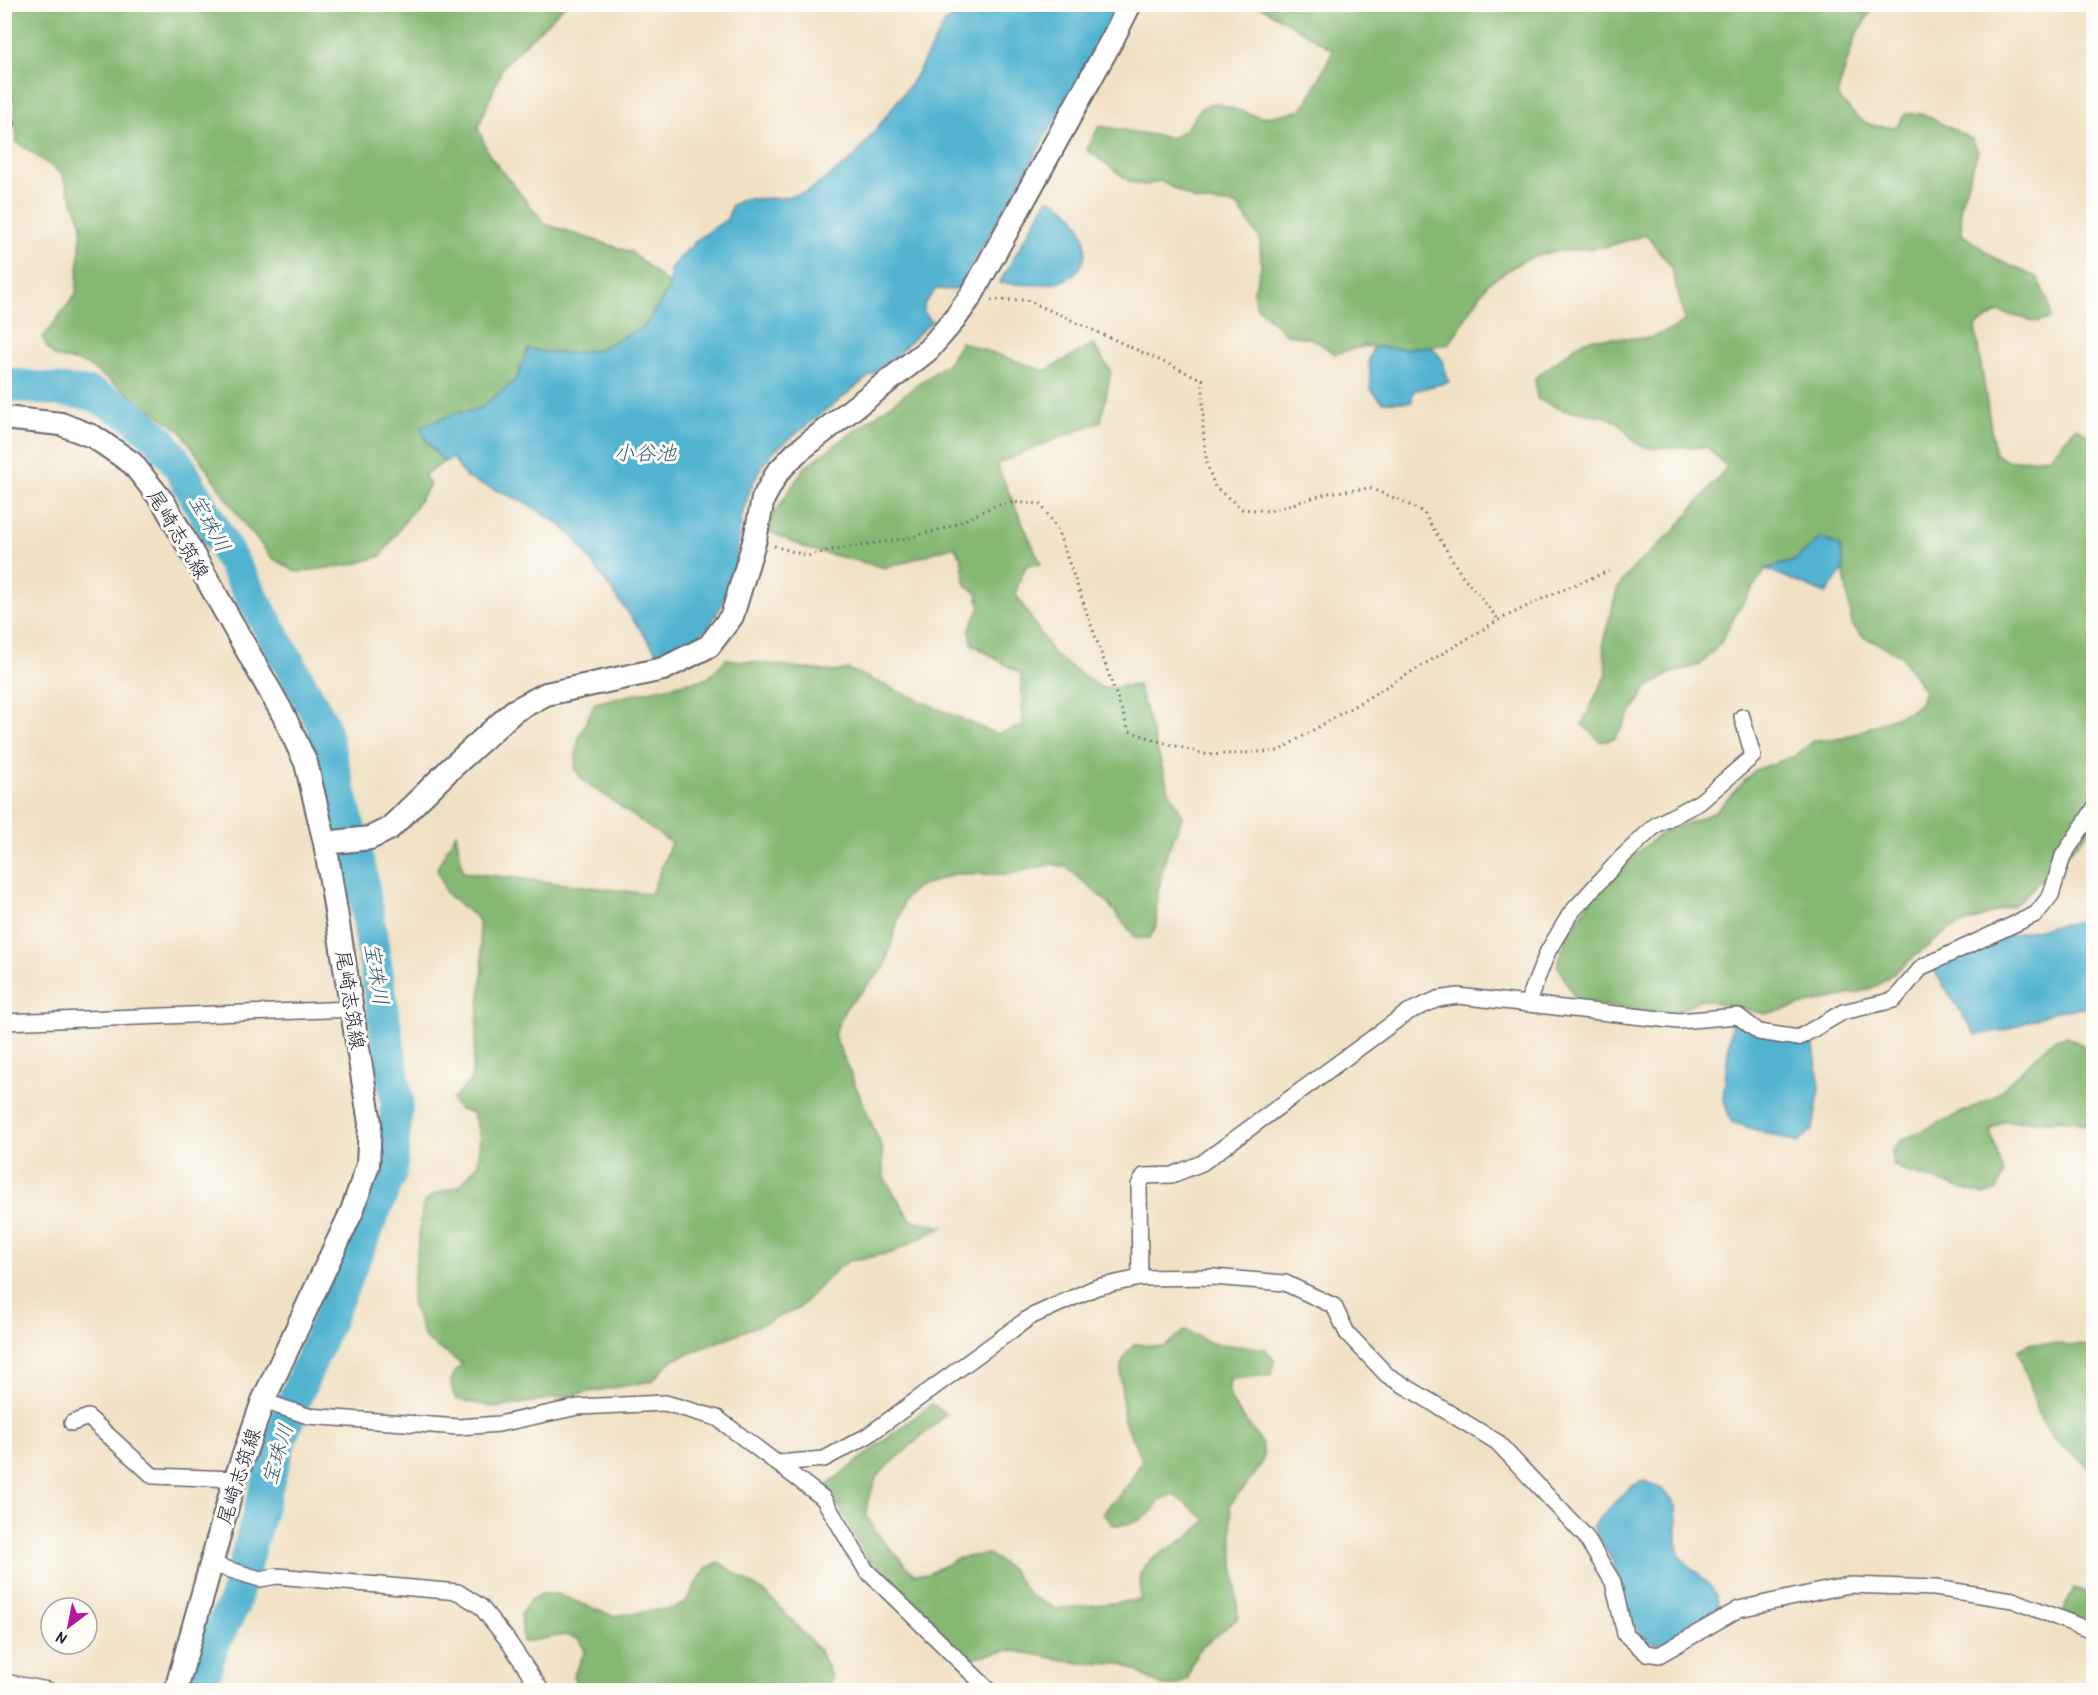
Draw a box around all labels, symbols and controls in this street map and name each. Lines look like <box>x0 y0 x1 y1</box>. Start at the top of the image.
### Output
water label: 小谷池 <box>614 438 677 467</box>
street label: 尾崎志筑線 <box>142 484 216 584</box>
water label: 宝珠川 <box>182 488 238 558</box>
water label: 宝珠川 <box>358 941 396 1007</box>
street label: 尾崎志筑線 <box>330 949 372 1051</box>
water label: 宝珠川 <box>254 1420 300 1488</box>
street label: 尾崎志筑線 <box>210 1424 266 1528</box>
north arrow <box>39 1596 99 1656</box>
text: N <box>51 1627 70 1650</box>

